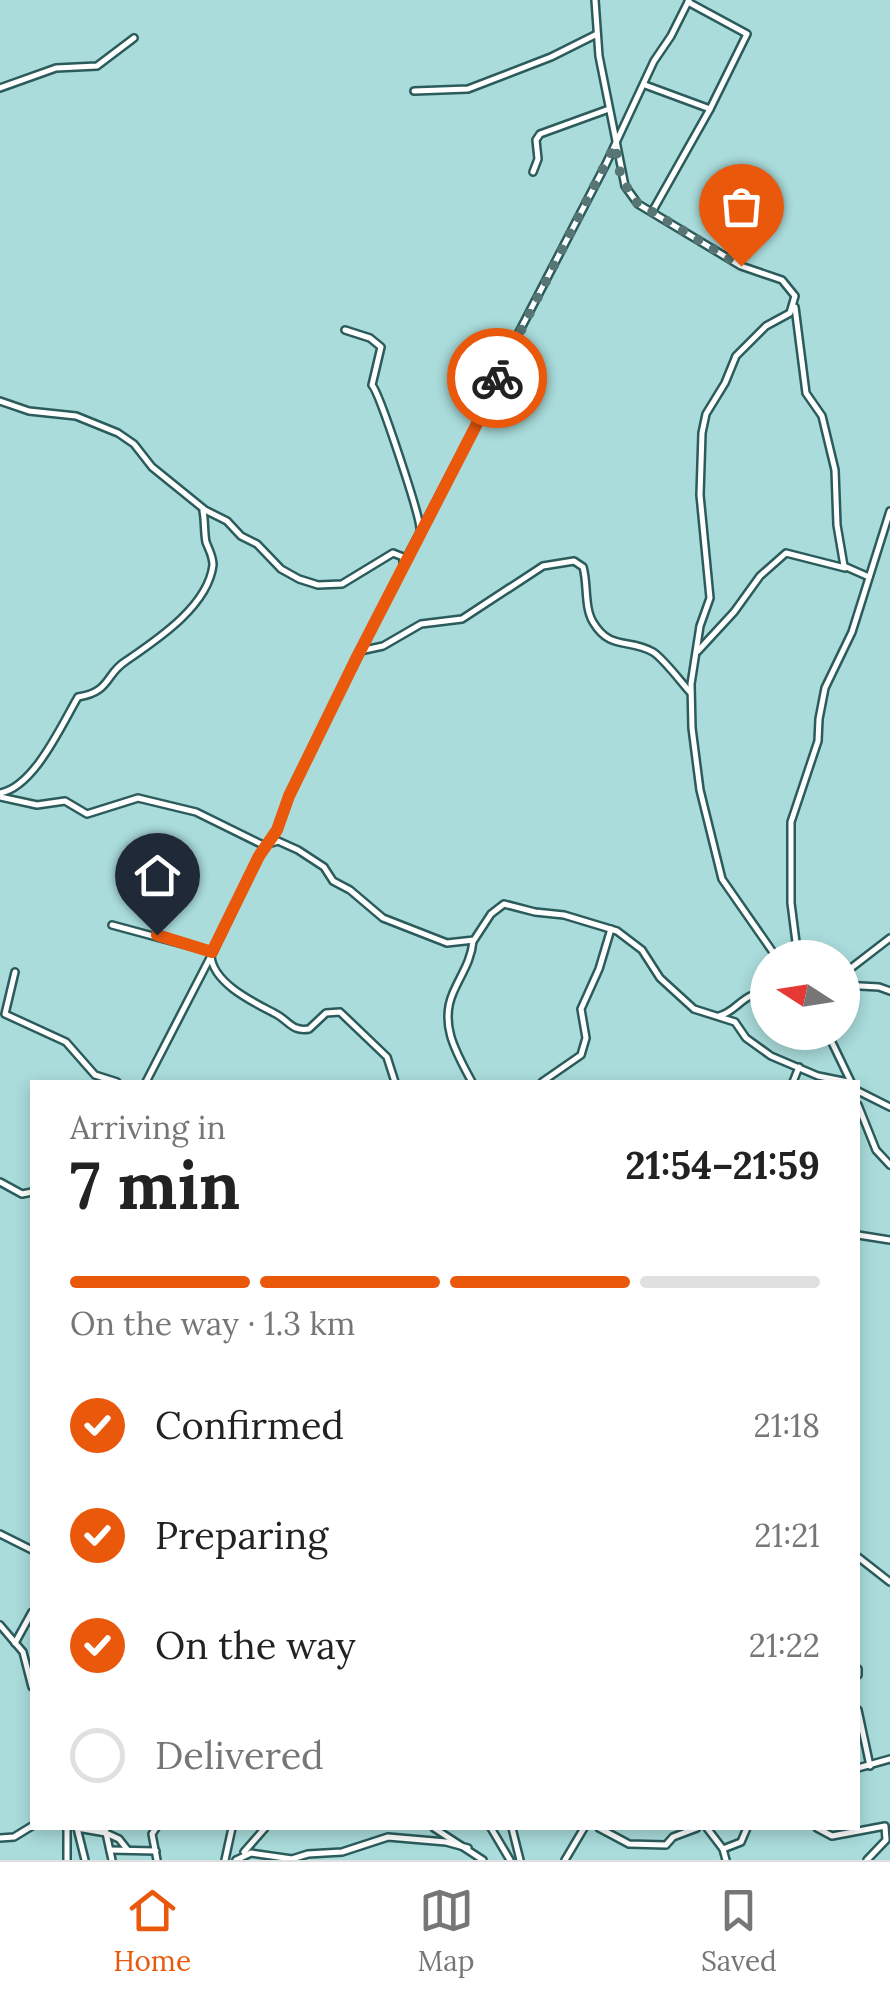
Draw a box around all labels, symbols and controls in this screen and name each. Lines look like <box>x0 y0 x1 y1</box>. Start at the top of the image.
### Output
pin <box>699 164 784 267</box>
icon: bag <box>714 179 769 234</box>
courier <box>447 328 547 428</box>
icon: bike <box>470 351 525 406</box>
pin <box>115 833 200 936</box>
icon: home <box>130 848 185 903</box>
north arrow <box>750 940 860 1050</box>
map controls <box>750 940 860 1050</box>
text: Arriving in <box>70 1107 226 1148</box>
text: 21:54–21:59 <box>625 1141 820 1189</box>
text: 7 min <box>70 1144 240 1227</box>
text: On the way · 1.3 km <box>70 1303 355 1344</box>
icon: check <box>70 1398 125 1453</box>
text: Confirmed <box>155 1401 344 1449</box>
text: 21:18 <box>754 1405 820 1446</box>
icon: check <box>70 1508 125 1563</box>
text: Preparing <box>155 1511 328 1559</box>
text: 21:21 <box>754 1515 820 1556</box>
icon: check <box>70 1618 125 1673</box>
text: On the way <box>155 1621 356 1669</box>
text: 21:22 <box>749 1625 820 1666</box>
text: Delivered <box>155 1731 324 1779</box>
tab: Home <box>113 1883 191 1979</box>
tab: Map <box>418 1883 474 1979</box>
tab: Saved <box>701 1883 777 1979</box>

